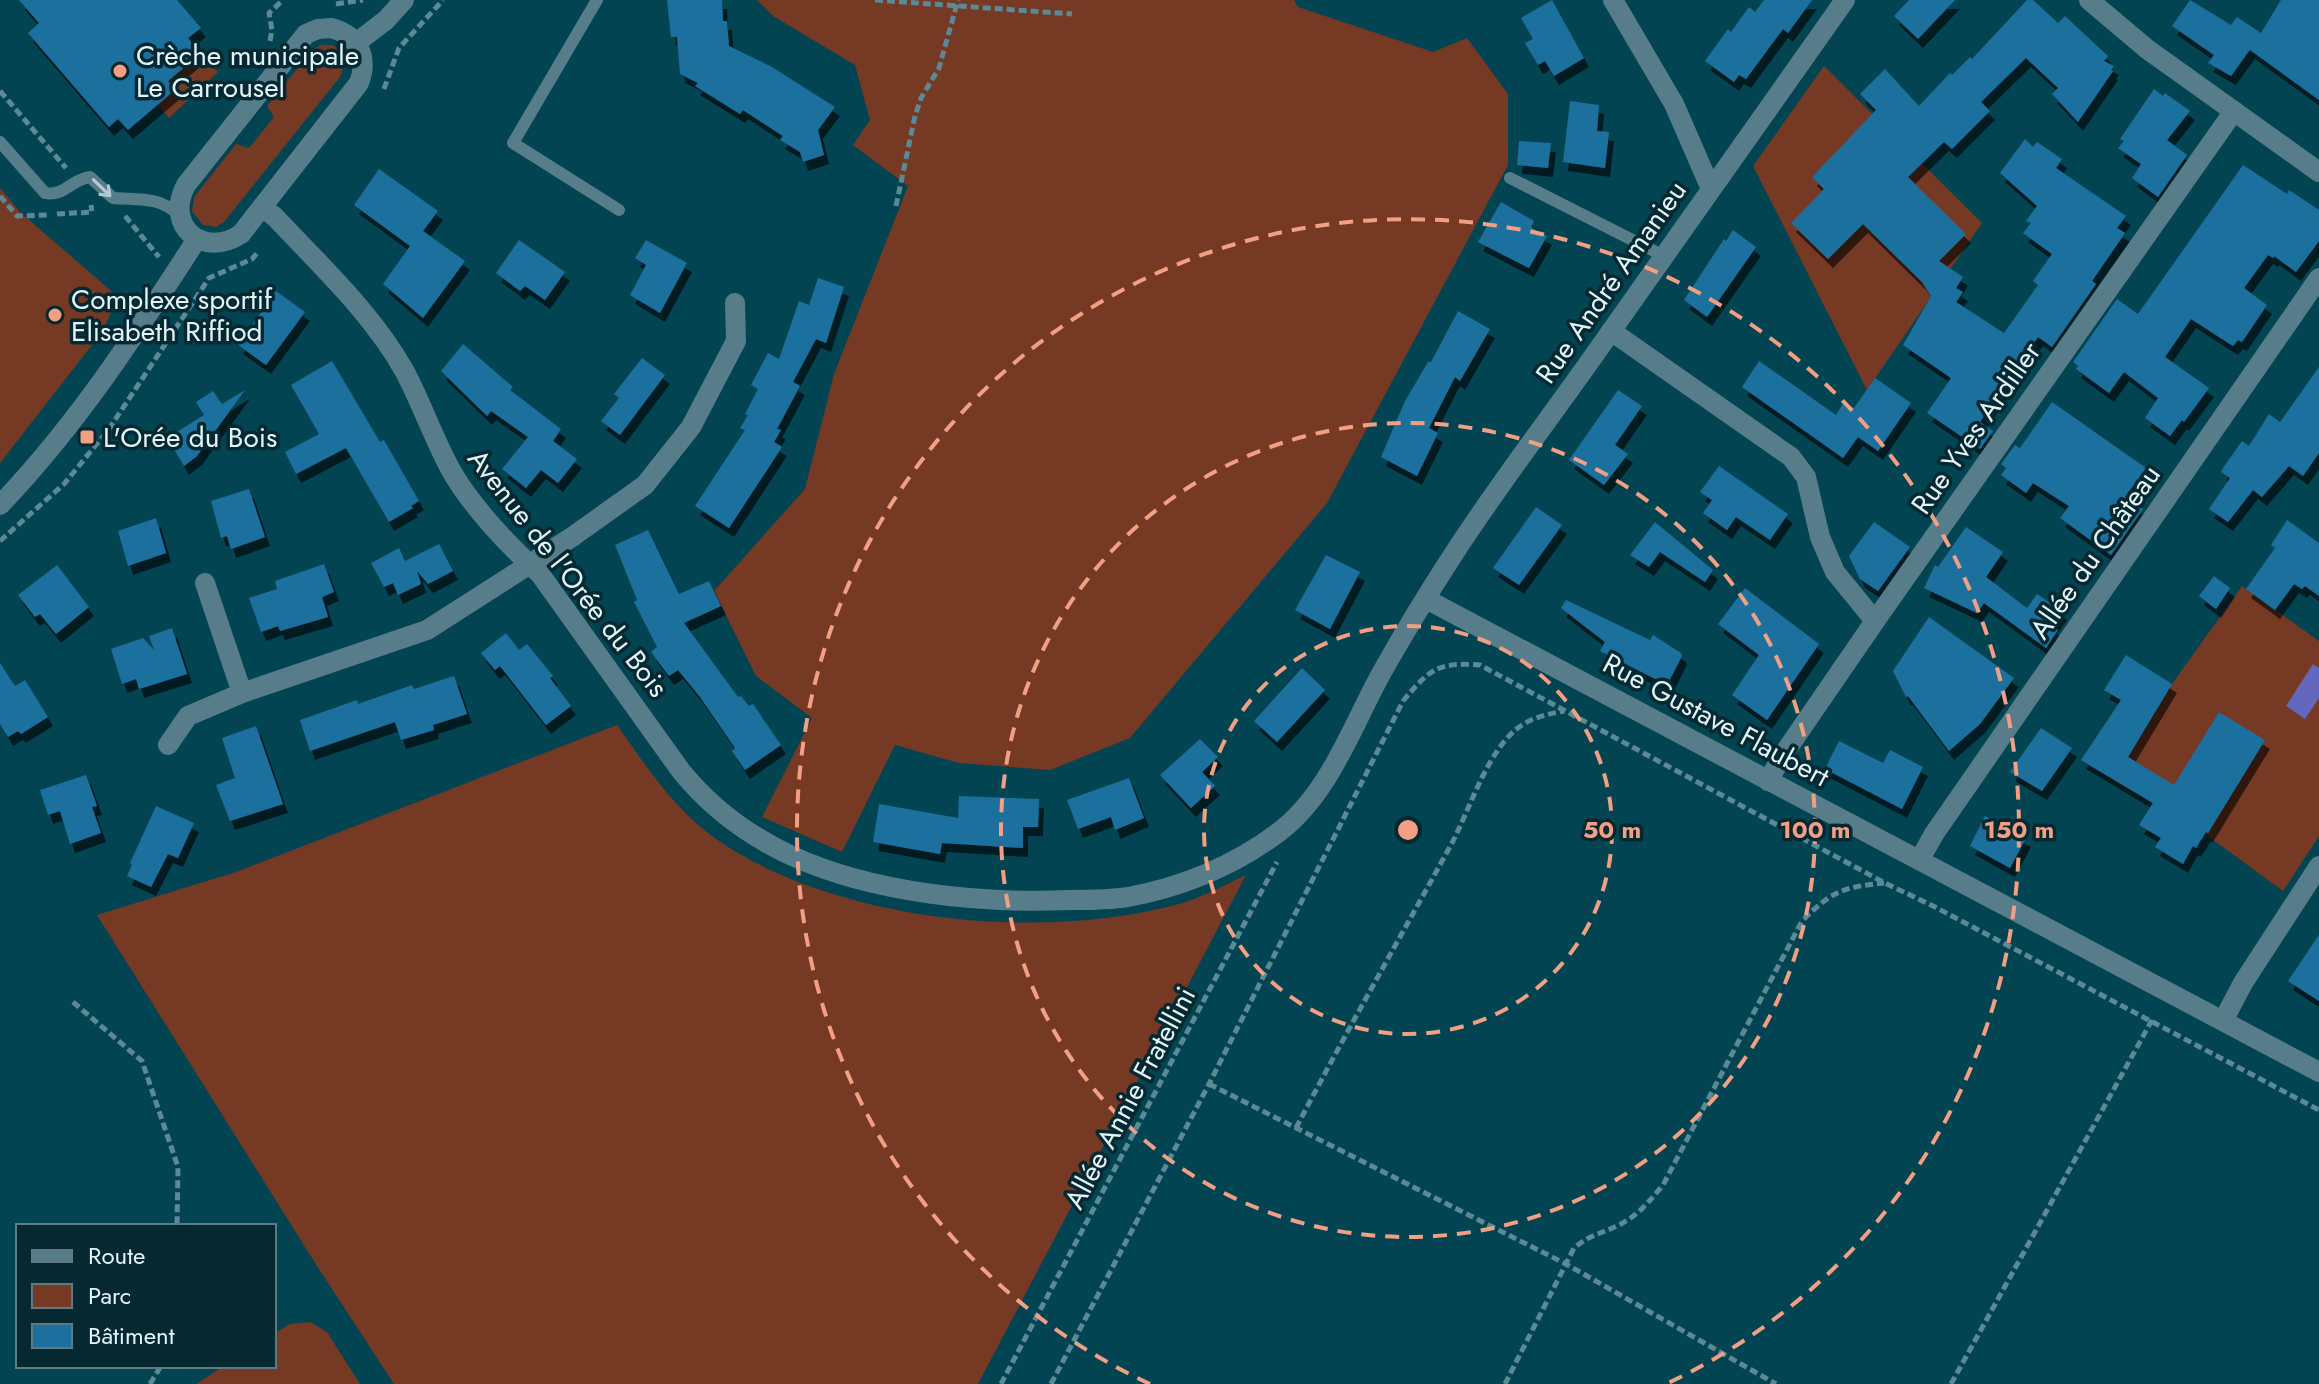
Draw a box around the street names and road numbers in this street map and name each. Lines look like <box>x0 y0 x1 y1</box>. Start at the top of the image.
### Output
street label: Rue André Amanieu <box>1526 172 1696 392</box>
street label: Rue Yves Ardiller <box>1901 333 2051 523</box>
street label: Avenue de l'Orée du Bois <box>458 440 678 706</box>
street label: Allée du Château <box>2020 457 2170 647</box>
street label: Rue Gustave Flaubert <box>1596 643 1837 797</box>
street label: Allée Annie Fratellini <box>1054 980 1206 1216</box>

